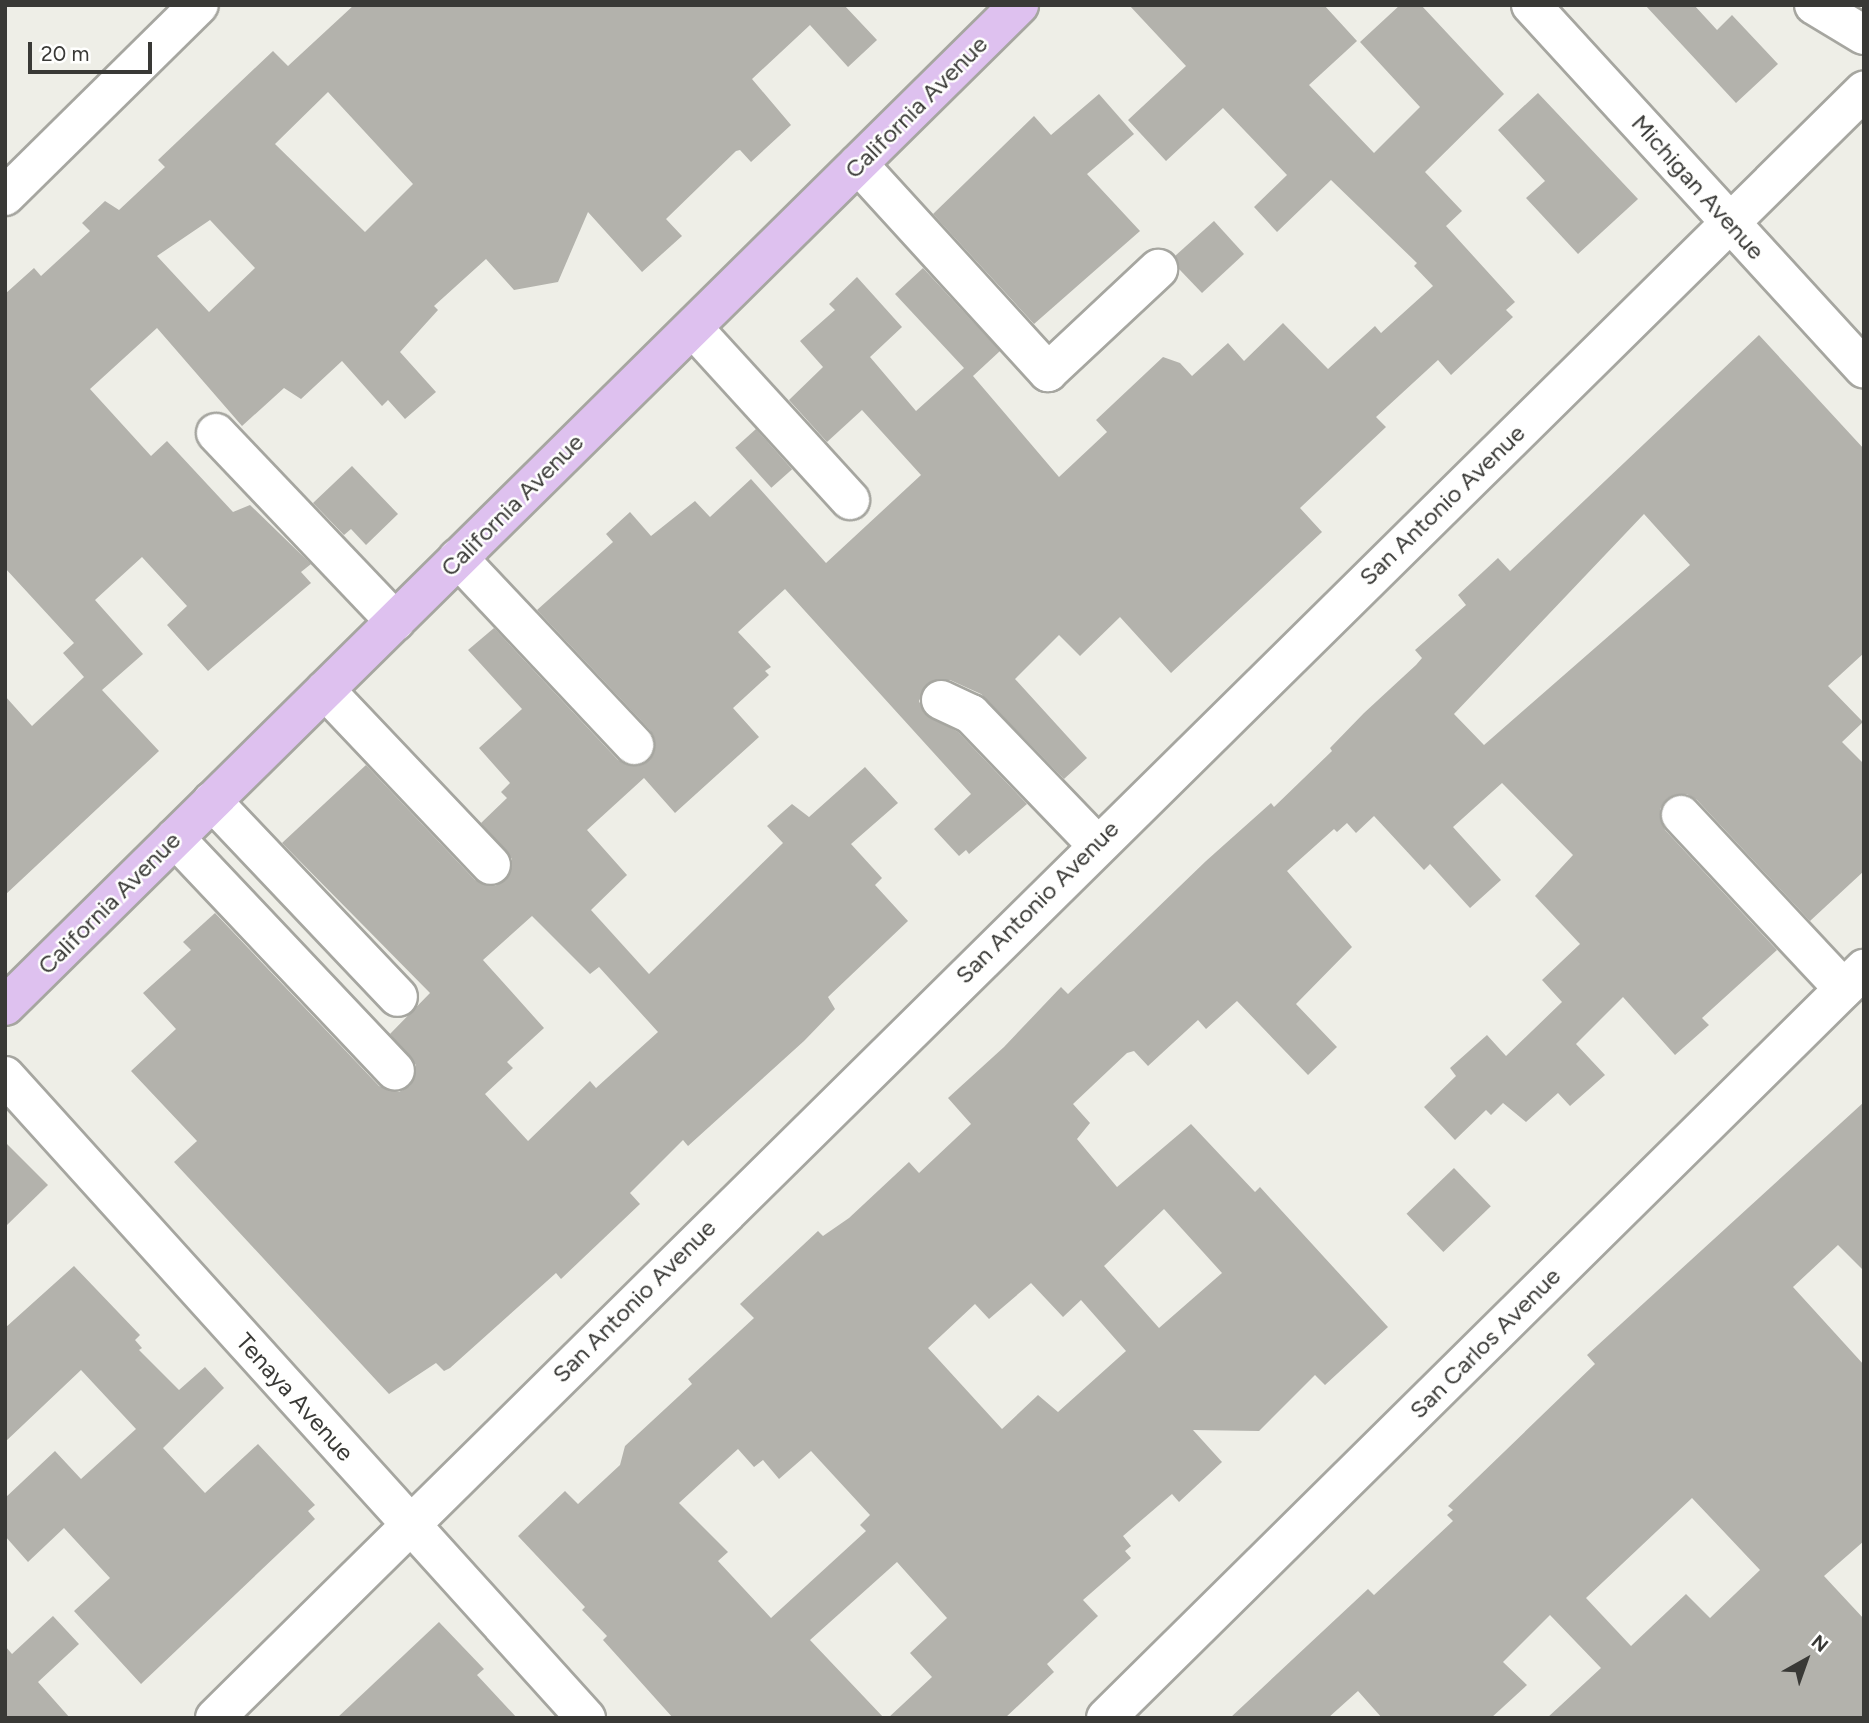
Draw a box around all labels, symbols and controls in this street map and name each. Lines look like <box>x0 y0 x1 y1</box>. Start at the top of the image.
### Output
scale bar <box>32 28 156 72</box>
street label: California Avenue <box>839 30 993 184</box>
text: 20 m <box>41 41 89 66</box>
street label: Michigan Avenue <box>1626 109 1770 265</box>
street label: San Antonio Avenue <box>1353 419 1531 591</box>
street label: California Avenue <box>435 428 589 582</box>
street label: San Antonio Avenue <box>949 814 1125 990</box>
street label: California Avenue <box>32 826 186 980</box>
street label: San Antonio Avenue <box>546 1213 722 1389</box>
street label: San Carlos Avenue <box>1404 1262 1566 1424</box>
street label: Tenaya Avenue <box>230 1327 360 1467</box>
north arrow <box>1771 1625 1841 1695</box>
text: N <box>1807 1630 1833 1657</box>

